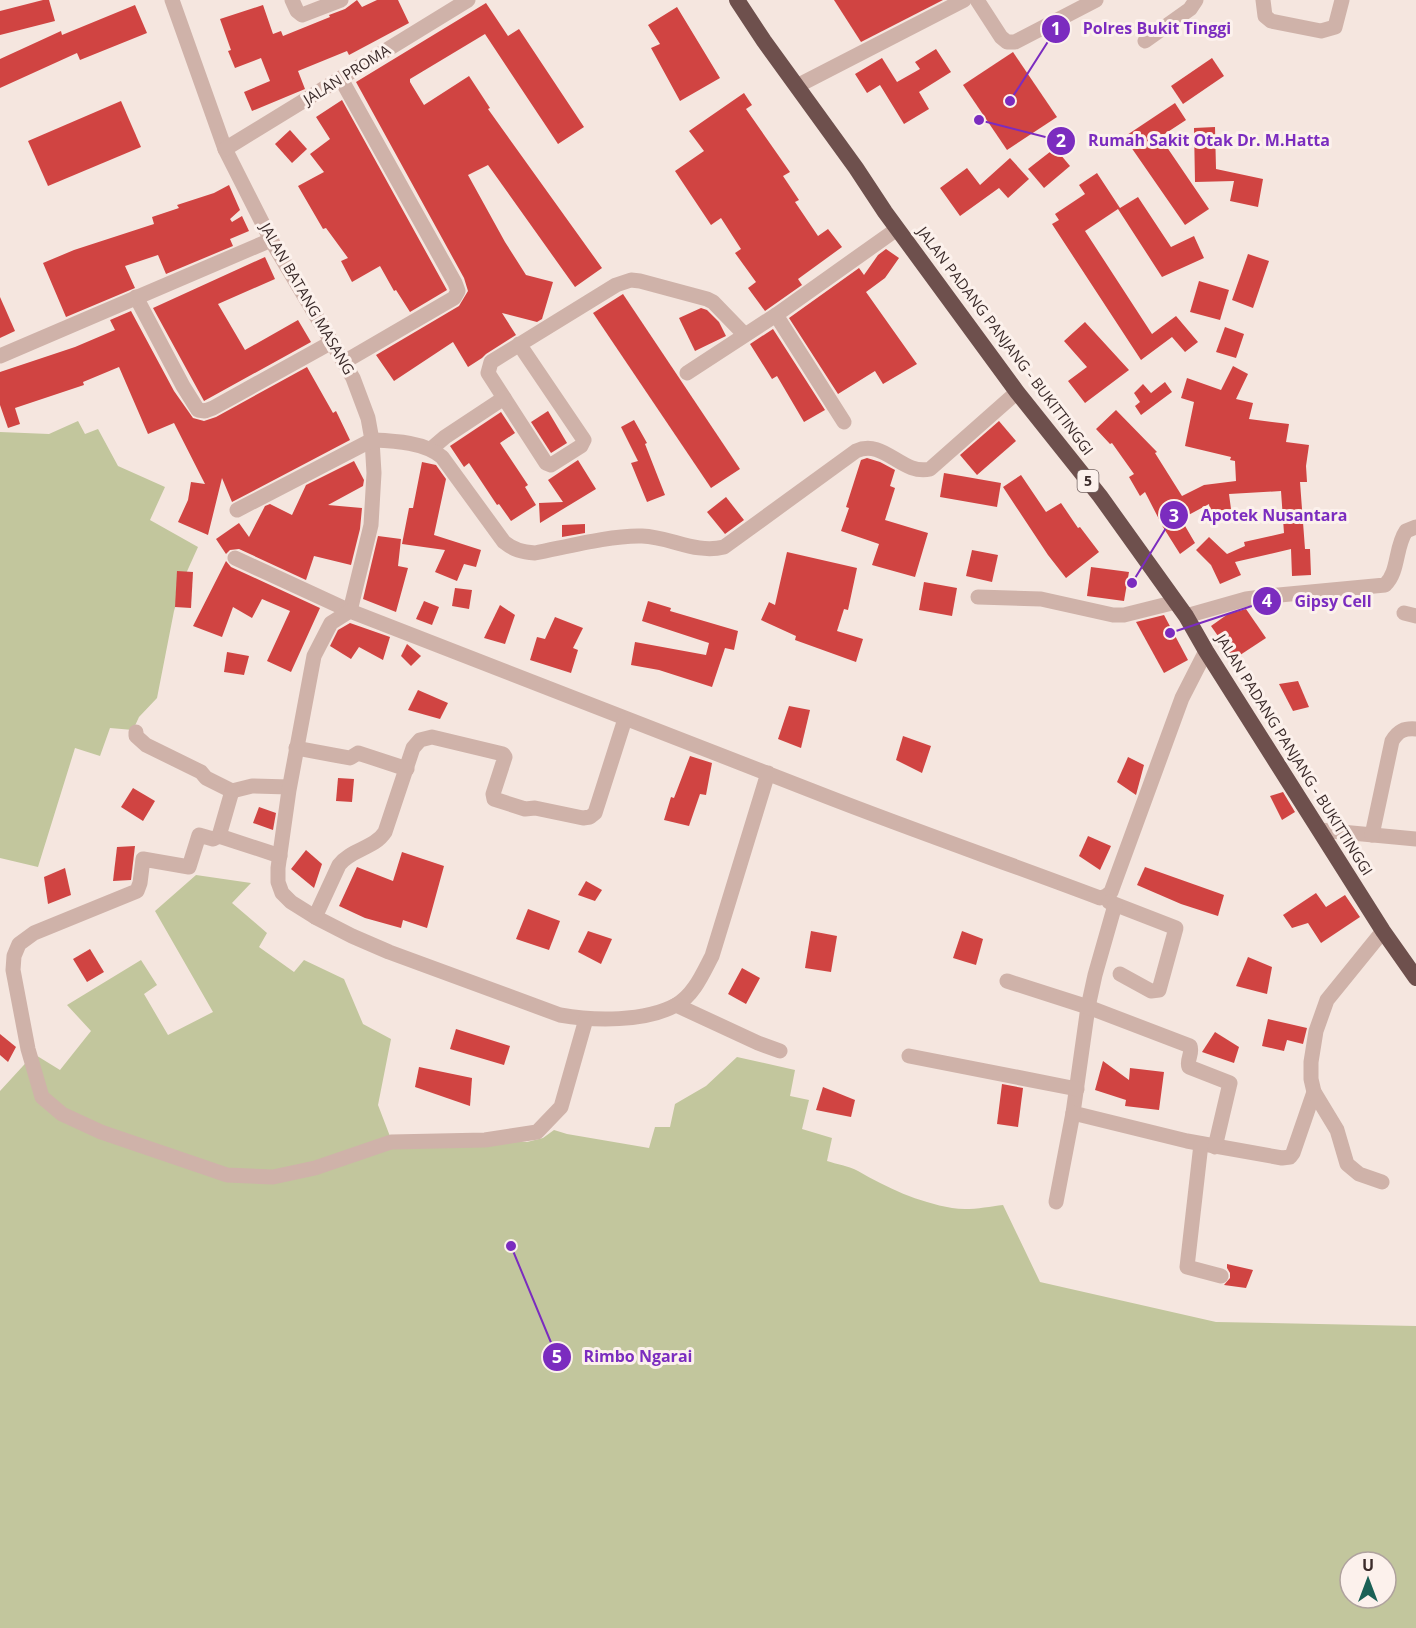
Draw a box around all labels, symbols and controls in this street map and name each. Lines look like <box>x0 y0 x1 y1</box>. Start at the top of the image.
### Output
callout: Polres Bukit Tinggi <box>1041 12 1243 46</box>
text: 1 <box>1051 16 1061 40</box>
text: Polres Bukit Tinggi <box>1083 17 1231 39</box>
street label: JALAN PROMA <box>298 39 394 110</box>
callout: Rumah Sakit Otak Dr. M.Hatta <box>1046 124 1342 158</box>
text: 2 <box>1056 128 1066 152</box>
text: Rumah Sakit Otak Dr. M.Hatta <box>1088 129 1330 151</box>
street label: JALAN BATANG MASANG <box>255 217 360 378</box>
street label: JALAN PADANG PANJANG - BUKITTINGGI <box>912 221 1098 459</box>
road number: 5 <box>1078 470 1098 492</box>
callout: Apotek Nusantara <box>1159 498 1359 532</box>
text: 3 <box>1169 503 1179 527</box>
text: Apotek Nusantara <box>1201 504 1347 526</box>
callout: Gipsy Cell <box>1252 584 1383 618</box>
text: 4 <box>1262 588 1272 612</box>
text: Gipsy Cell <box>1294 590 1372 612</box>
street label: JALAN PADANG PANJANG - BUKITTINGGI <box>1211 628 1378 879</box>
callout: Rimbo Ngarai <box>542 1340 705 1374</box>
text: 5 <box>552 1344 562 1368</box>
text: Rimbo Ngarai <box>584 1345 692 1367</box>
north arrow <box>1338 1550 1398 1610</box>
text: U <box>1362 1554 1374 1576</box>

